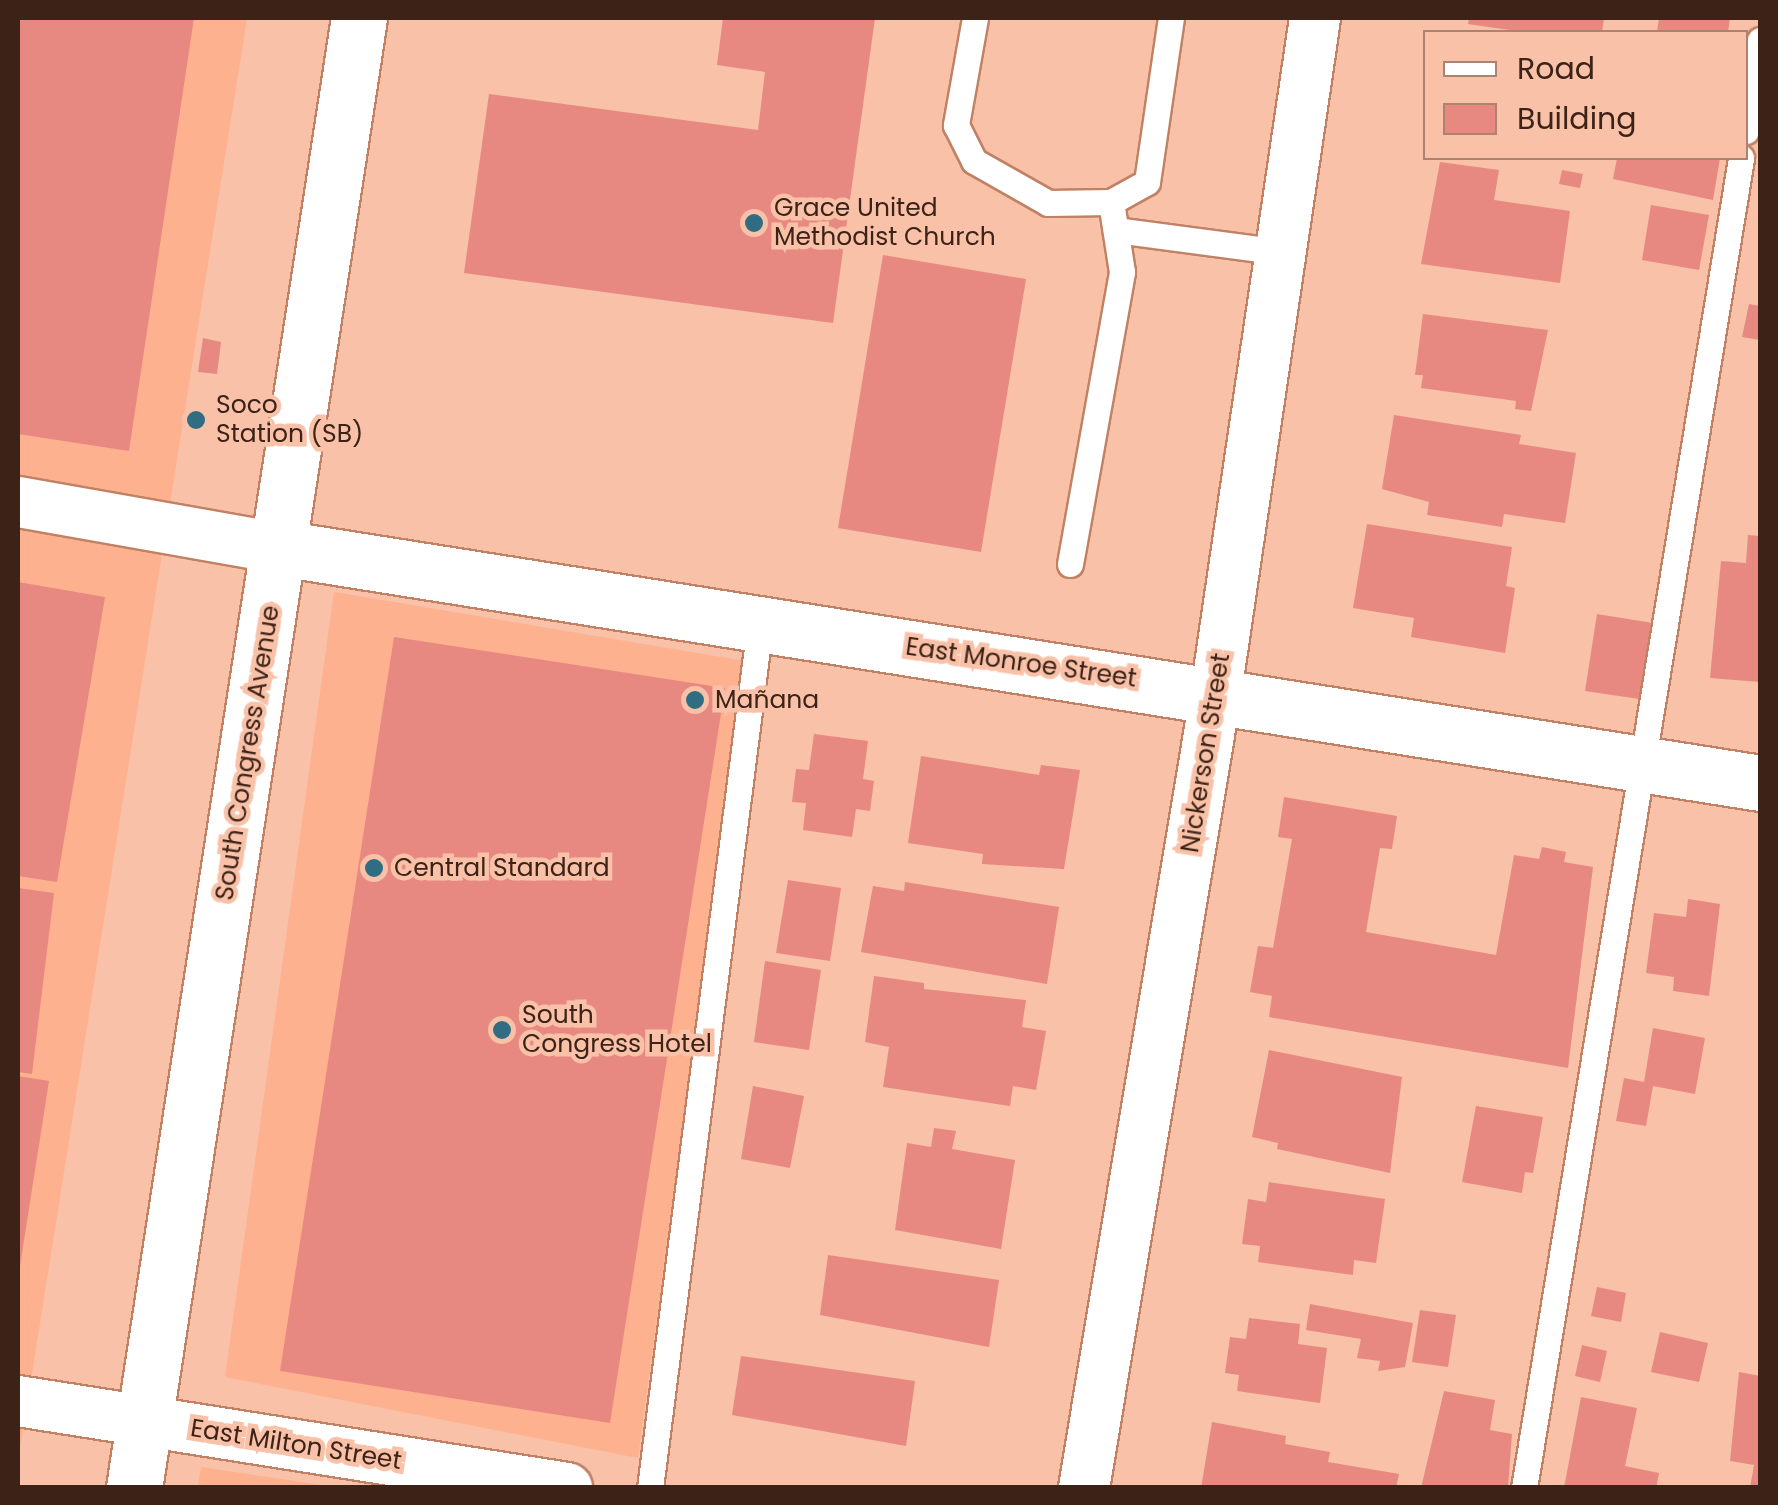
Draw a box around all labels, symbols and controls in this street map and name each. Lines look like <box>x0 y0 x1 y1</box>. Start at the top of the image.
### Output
legend <box>1423 30 1748 160</box>
text: Road <box>1517 47 1595 90</box>
text: Building <box>1517 97 1637 140</box>
place label: Grace United Methodist Church <box>774 194 996 253</box>
marker: Grace United Methodist Church <box>743 212 765 234</box>
place label: Soco Station (SB) <box>216 391 363 450</box>
marker: Soco Station (SB) <box>185 409 207 431</box>
street label: South Congress Avenue <box>210 603 286 903</box>
street label: East Monroe Street <box>904 632 1138 694</box>
street label: Nickerson Street <box>1175 651 1237 855</box>
place label: Mañana <box>715 685 819 715</box>
marker: Mañana <box>684 689 706 711</box>
place label: Central Standard <box>394 853 610 883</box>
marker: Central Standard <box>363 857 385 879</box>
place label: South Congress Hotel <box>522 1001 712 1060</box>
marker: South Congress Hotel <box>491 1019 513 1041</box>
street label: East Milton Street <box>188 1413 404 1477</box>

